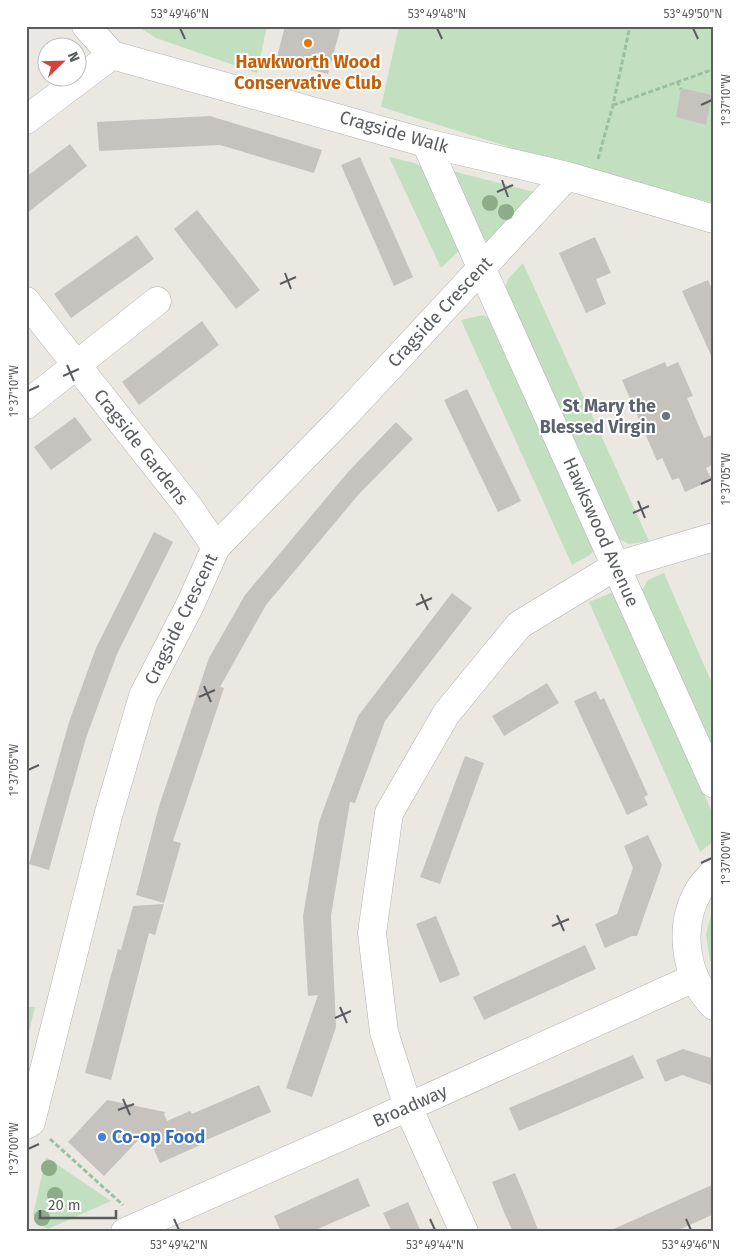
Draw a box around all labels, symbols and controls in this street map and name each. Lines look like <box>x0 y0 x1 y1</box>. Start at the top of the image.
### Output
text: 53°49'46"N <box>151 7 209 21</box>
text: 53°49'48"N <box>408 7 466 21</box>
text: 53°49'50"N <box>664 7 722 21</box>
marker: Hawkworth Wood Conservative Club <box>302 37 314 49</box>
north arrow <box>38 38 88 88</box>
text: N <box>64 50 83 65</box>
place label: Hawkworth Wood Conservative Club <box>234 51 382 94</box>
text: 1°37'10"W <box>719 74 733 126</box>
street label: Cragside Walk <box>337 106 452 158</box>
street label: Cragside Crescent <box>383 252 497 372</box>
text: 1°37'10"W <box>7 365 21 417</box>
street label: Cragside Gardens <box>89 385 193 509</box>
place label: St Mary the Blessed Virgin <box>540 395 656 438</box>
marker: St Mary the Blessed Virgin <box>660 410 672 422</box>
text: 1°37'05"W <box>719 453 733 505</box>
street label: Hawkswood Avenue <box>558 454 644 610</box>
street label: Cragside Crescent <box>140 549 223 688</box>
text: 1°37'05"W <box>7 744 21 796</box>
text: 1°37'00"W <box>719 831 733 885</box>
street label: Broadway <box>369 1080 451 1132</box>
text: 1°37'00"W <box>7 1122 21 1176</box>
place label: Co-op Food <box>112 1126 205 1148</box>
marker: Co-op Food <box>96 1131 108 1143</box>
scale bar <box>40 1188 116 1220</box>
text: 20 m <box>48 1196 81 1214</box>
text: 53°49'42"N <box>150 1238 208 1252</box>
text: 53°49'44"N <box>406 1238 464 1252</box>
text: 53°49'46"N <box>662 1238 720 1252</box>

